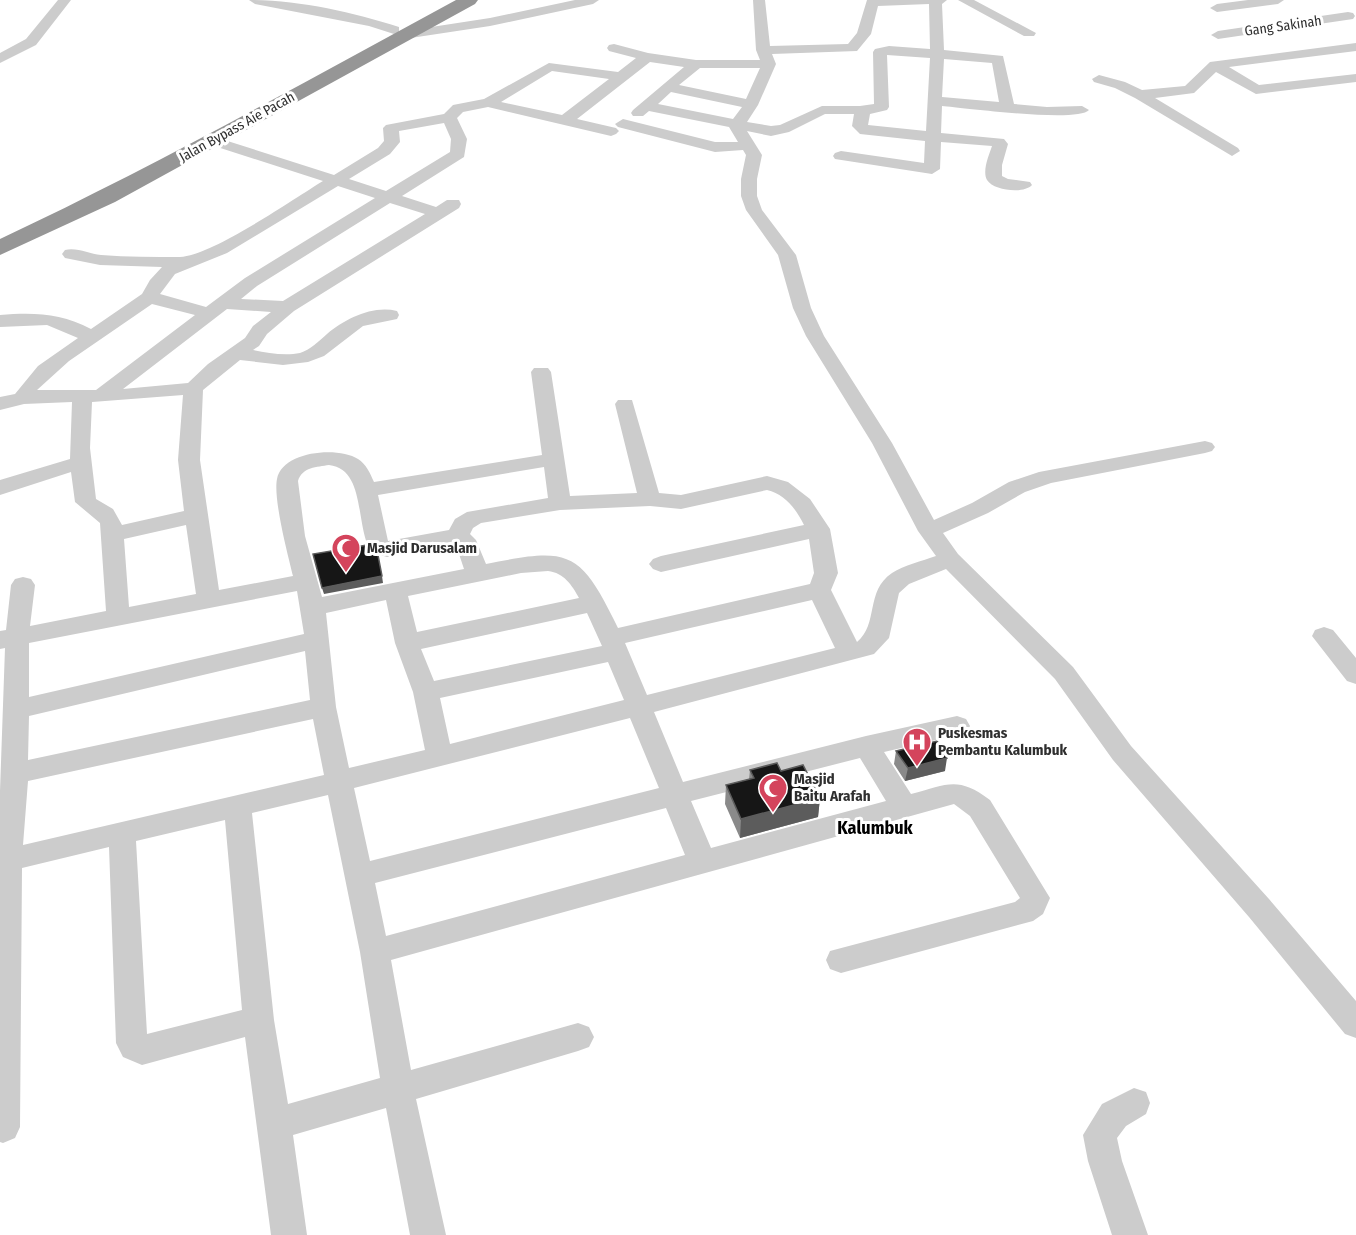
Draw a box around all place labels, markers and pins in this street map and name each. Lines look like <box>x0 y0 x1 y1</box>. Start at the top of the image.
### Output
mosque icon: Masjid Darusalam <box>330 532 362 574</box>
place label: Masjid Darusalam <box>367 539 477 557</box>
place label: Puskesmas Pembantu Kalumbuk <box>938 724 1067 759</box>
hospital icon: Puskesmas Pembantu Kalumbuk <box>901 726 933 768</box>
place label: Masjid Baitu Arafah <box>794 770 871 805</box>
mosque icon: Masjid Baitu Arafah <box>757 772 789 814</box>

